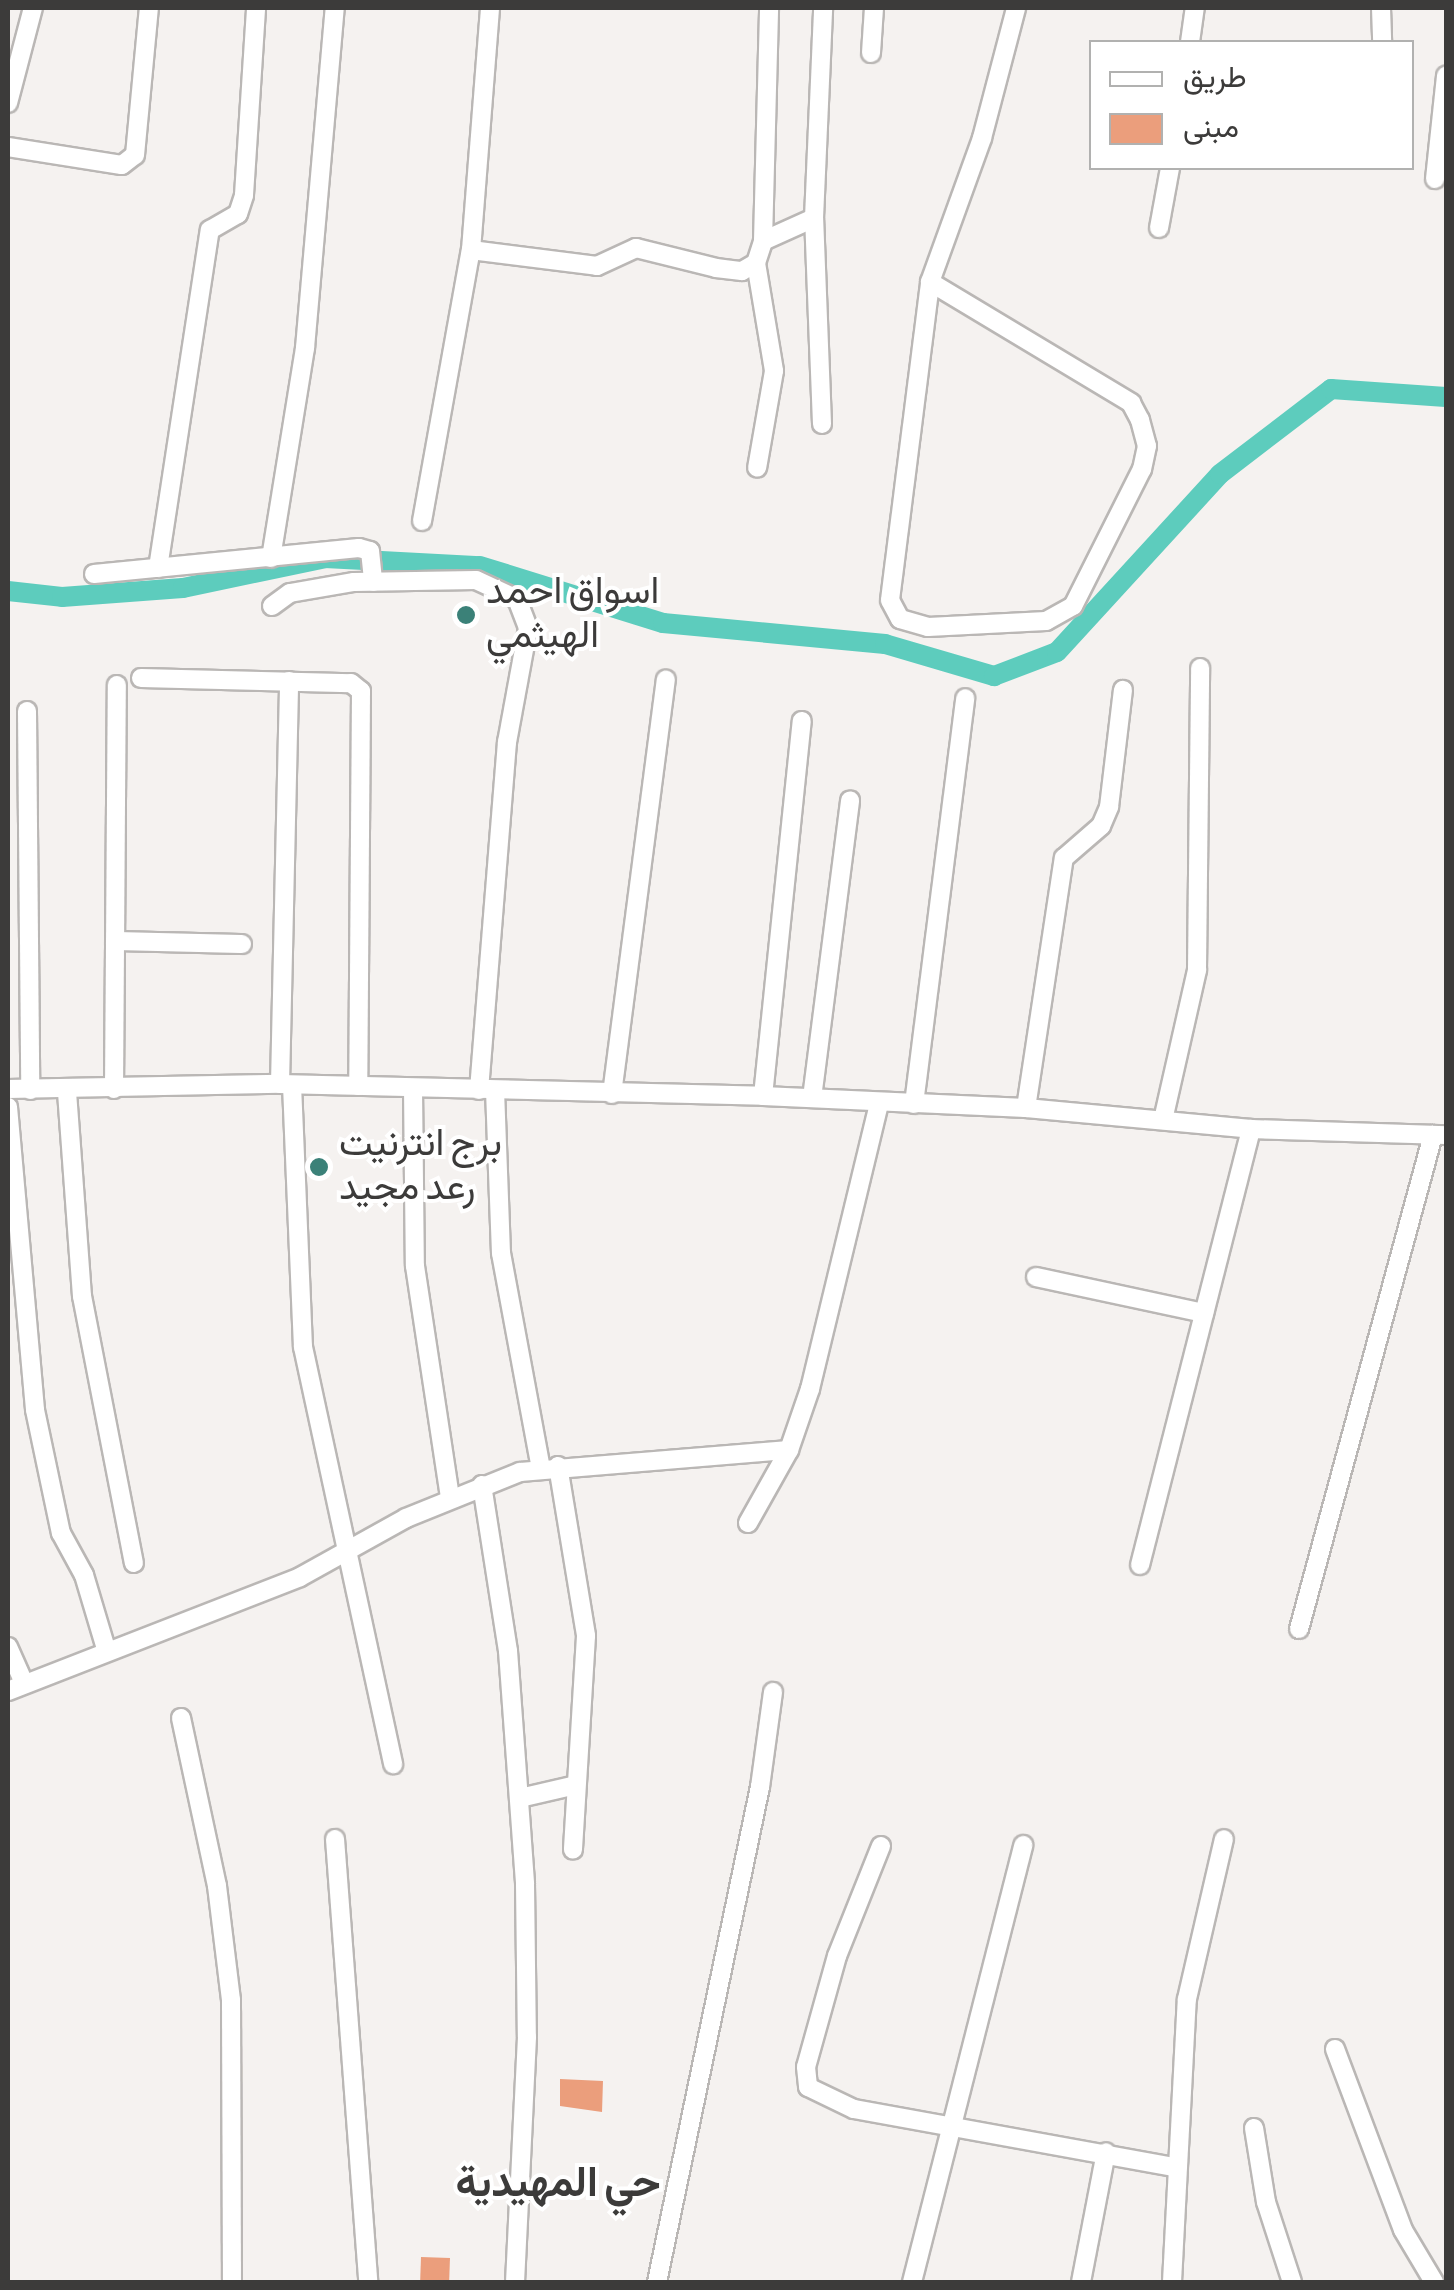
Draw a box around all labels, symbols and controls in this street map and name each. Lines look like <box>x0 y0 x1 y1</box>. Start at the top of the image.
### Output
legend <box>1089 40 1414 170</box>
text: طريق <box>1183 63 1247 93</box>
text: مبنى <box>1183 113 1239 143</box>
place label: اسواق احمد الهيثمي <box>486 570 659 659</box>
marker: اسواق احمد الهيثمي <box>455 604 477 626</box>
place label: برج انترنيت رعد مجيد <box>339 1122 502 1212</box>
marker: برج انترنيت رعد مجيد <box>308 1156 330 1178</box>
district label: حي المهيدية <box>456 2158 660 2208</box>

